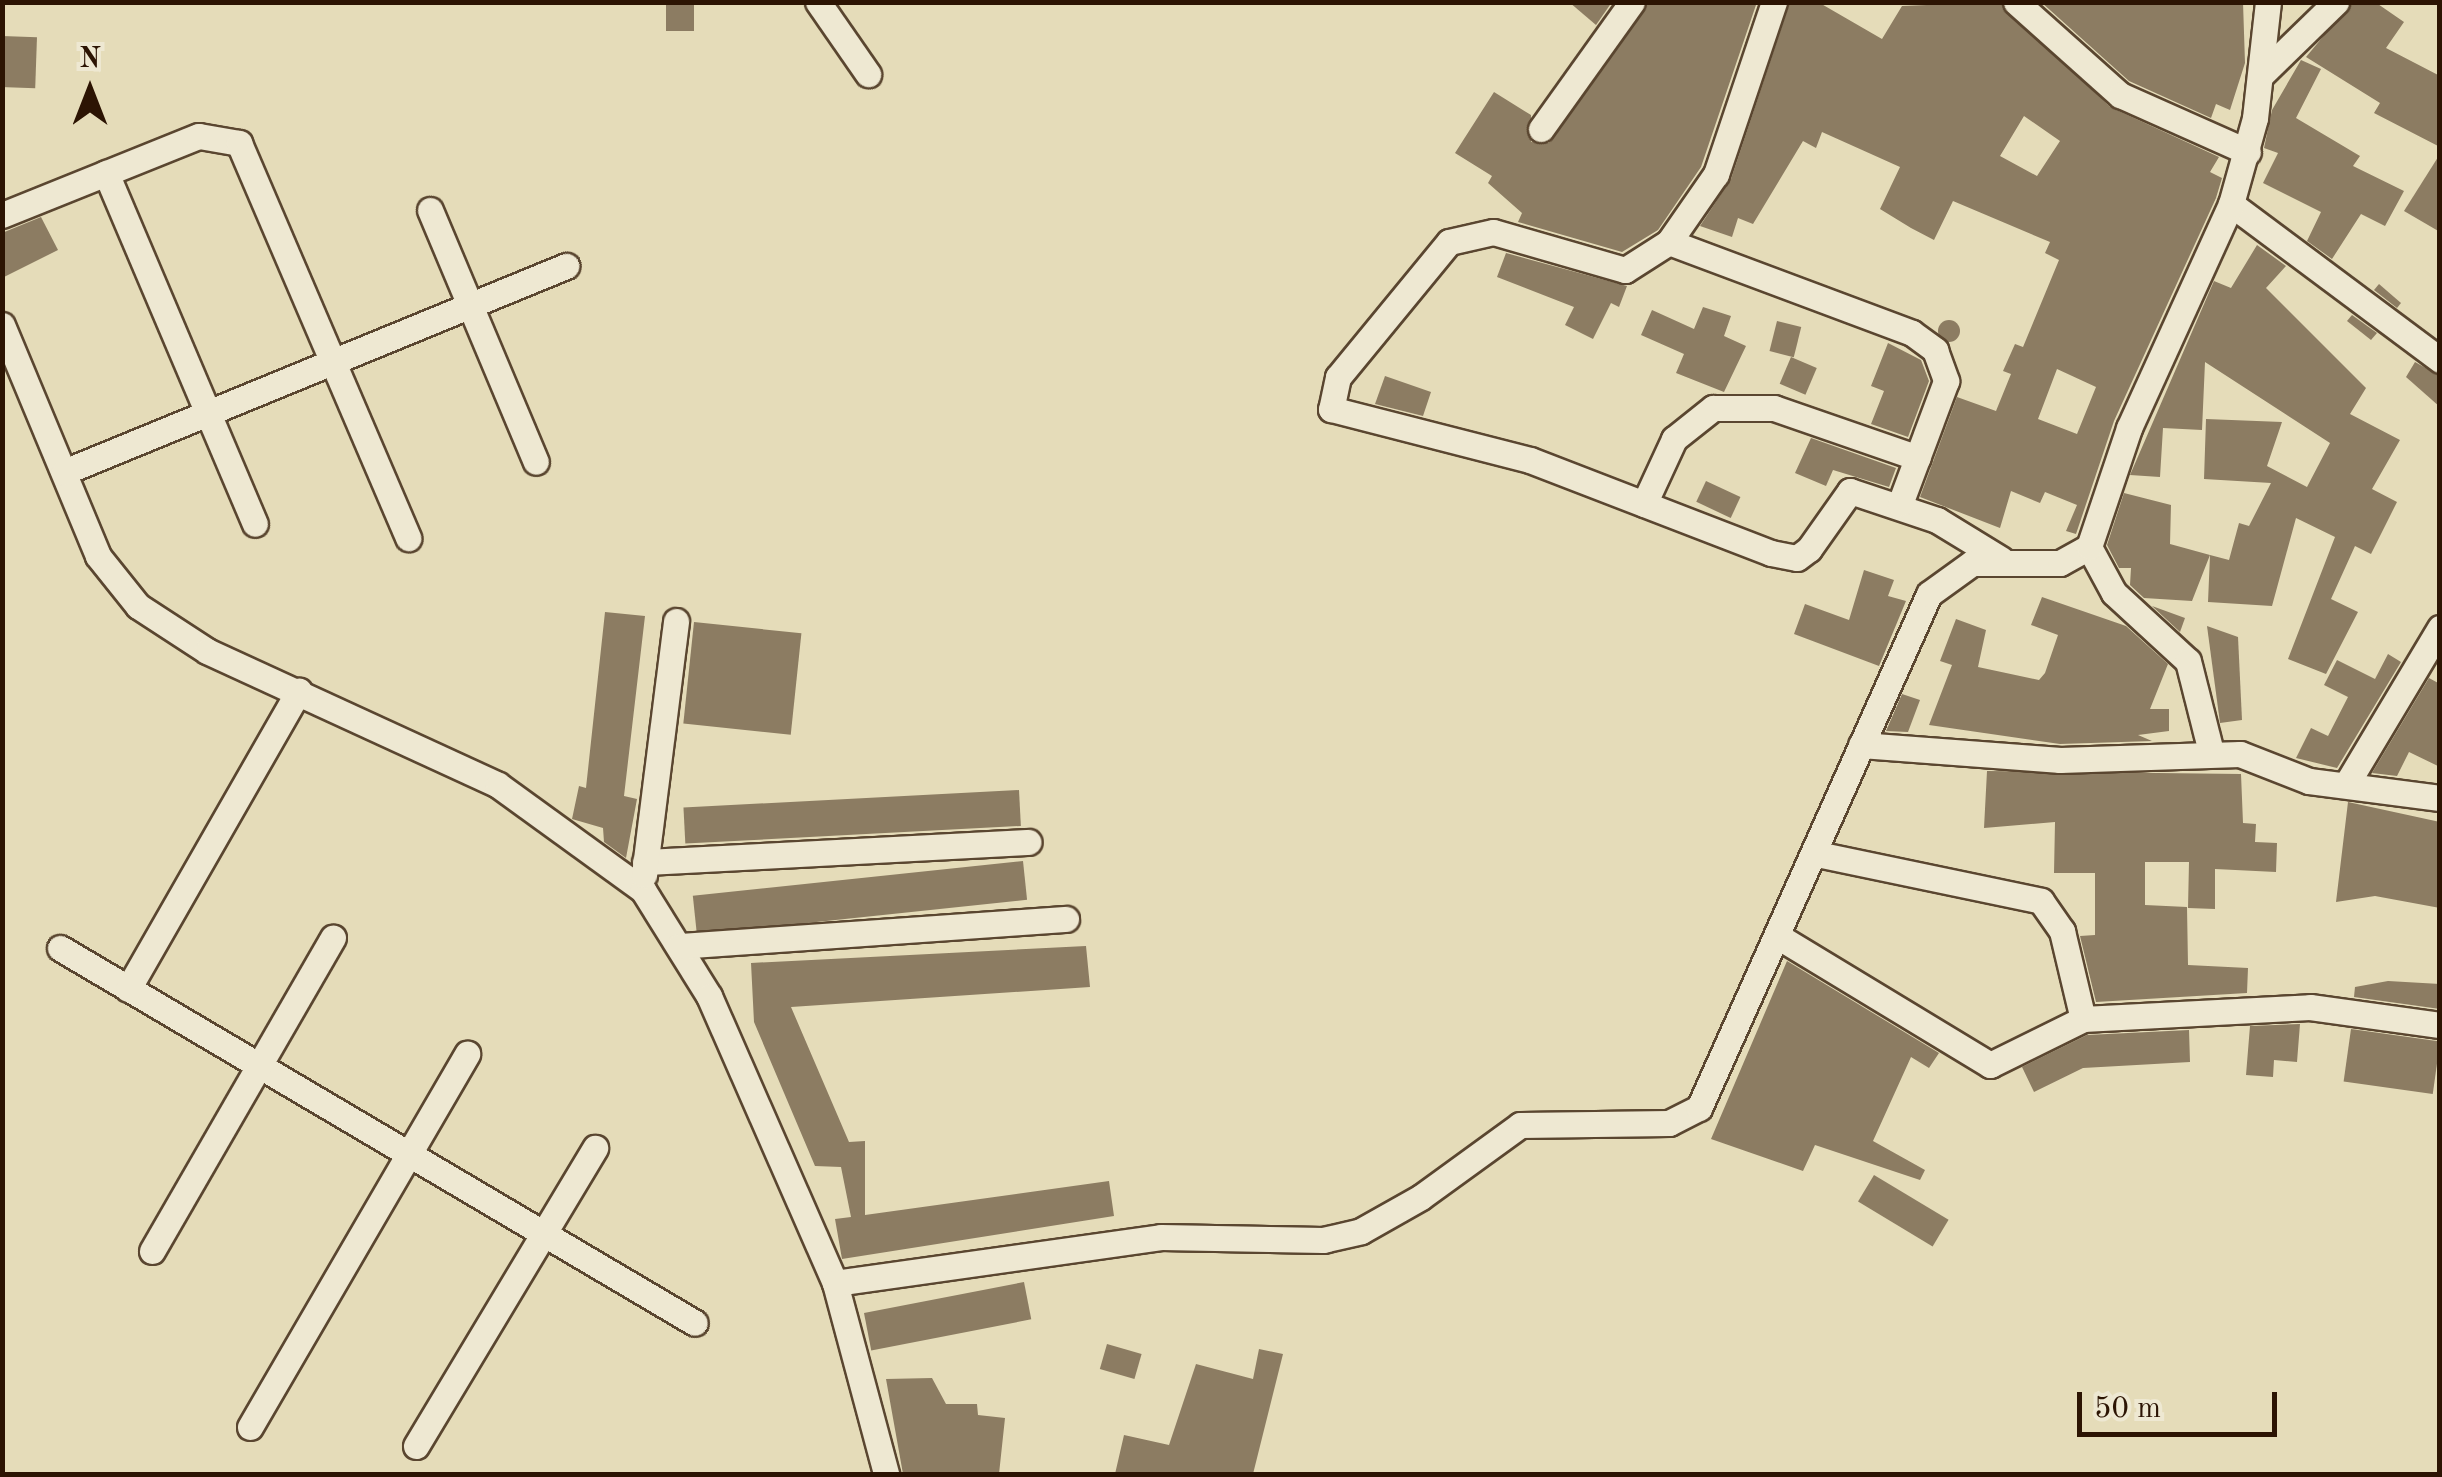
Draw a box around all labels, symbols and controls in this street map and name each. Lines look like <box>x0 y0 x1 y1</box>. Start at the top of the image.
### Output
north arrow <box>40 40 140 140</box>
text: N <box>79 46 101 74</box>
scale bar <box>2082 1372 2282 1434</box>
text: 50 m <box>2094 1394 2161 1424</box>

